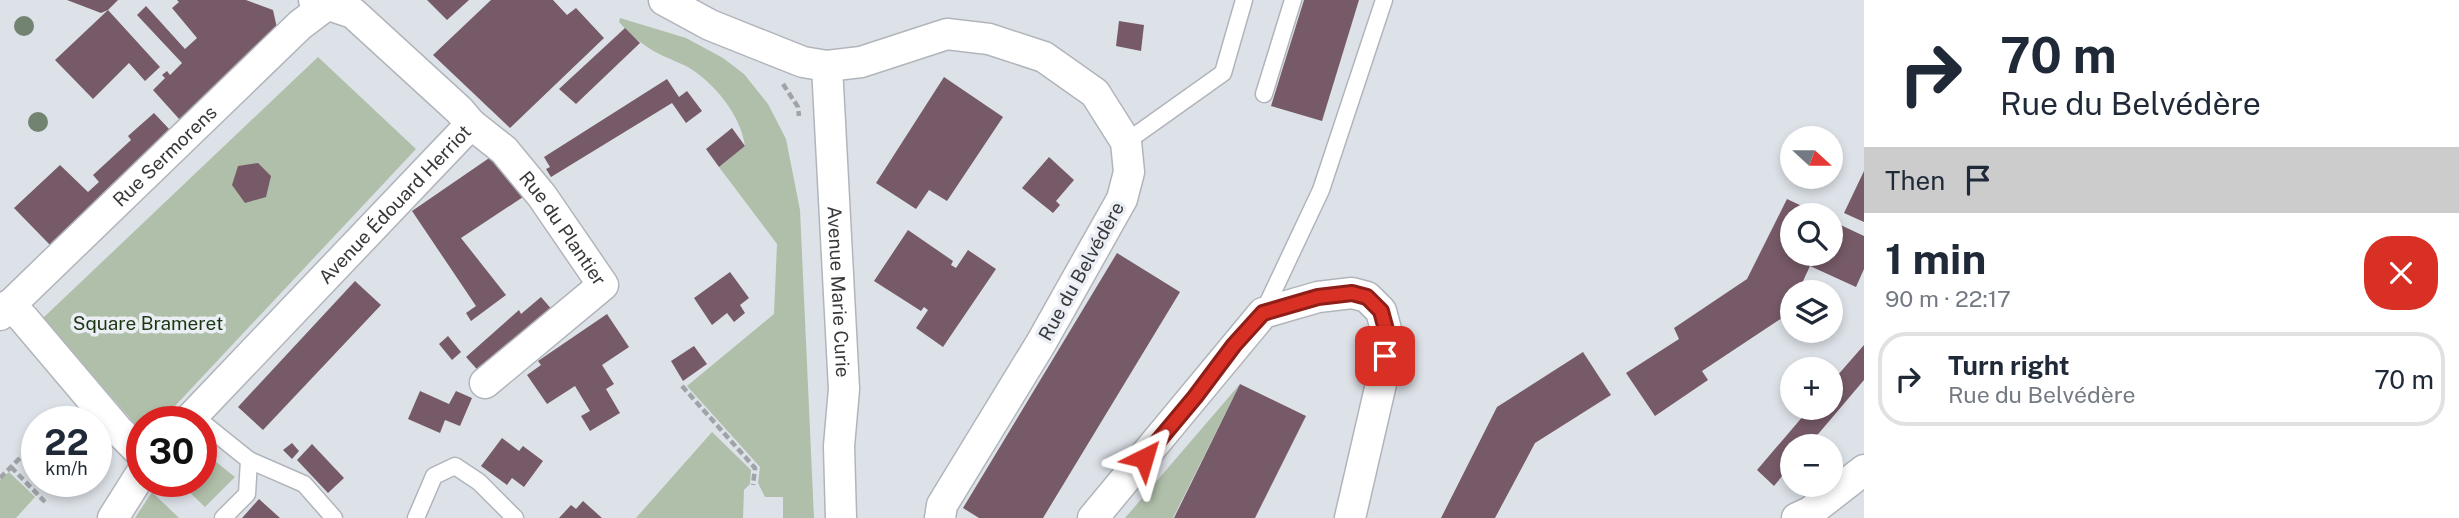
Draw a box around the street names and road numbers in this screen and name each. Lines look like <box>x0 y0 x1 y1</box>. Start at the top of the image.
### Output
street label: Rue Sermorens <box>108 101 221 211</box>
street label: Avenue Édouard Herriot <box>314 120 475 288</box>
street label: Rue du Plantier <box>515 167 611 289</box>
street label: Rue du Belvédère <box>1034 198 1128 344</box>
street label: Avenue Marie Curie <box>823 205 854 378</box>

